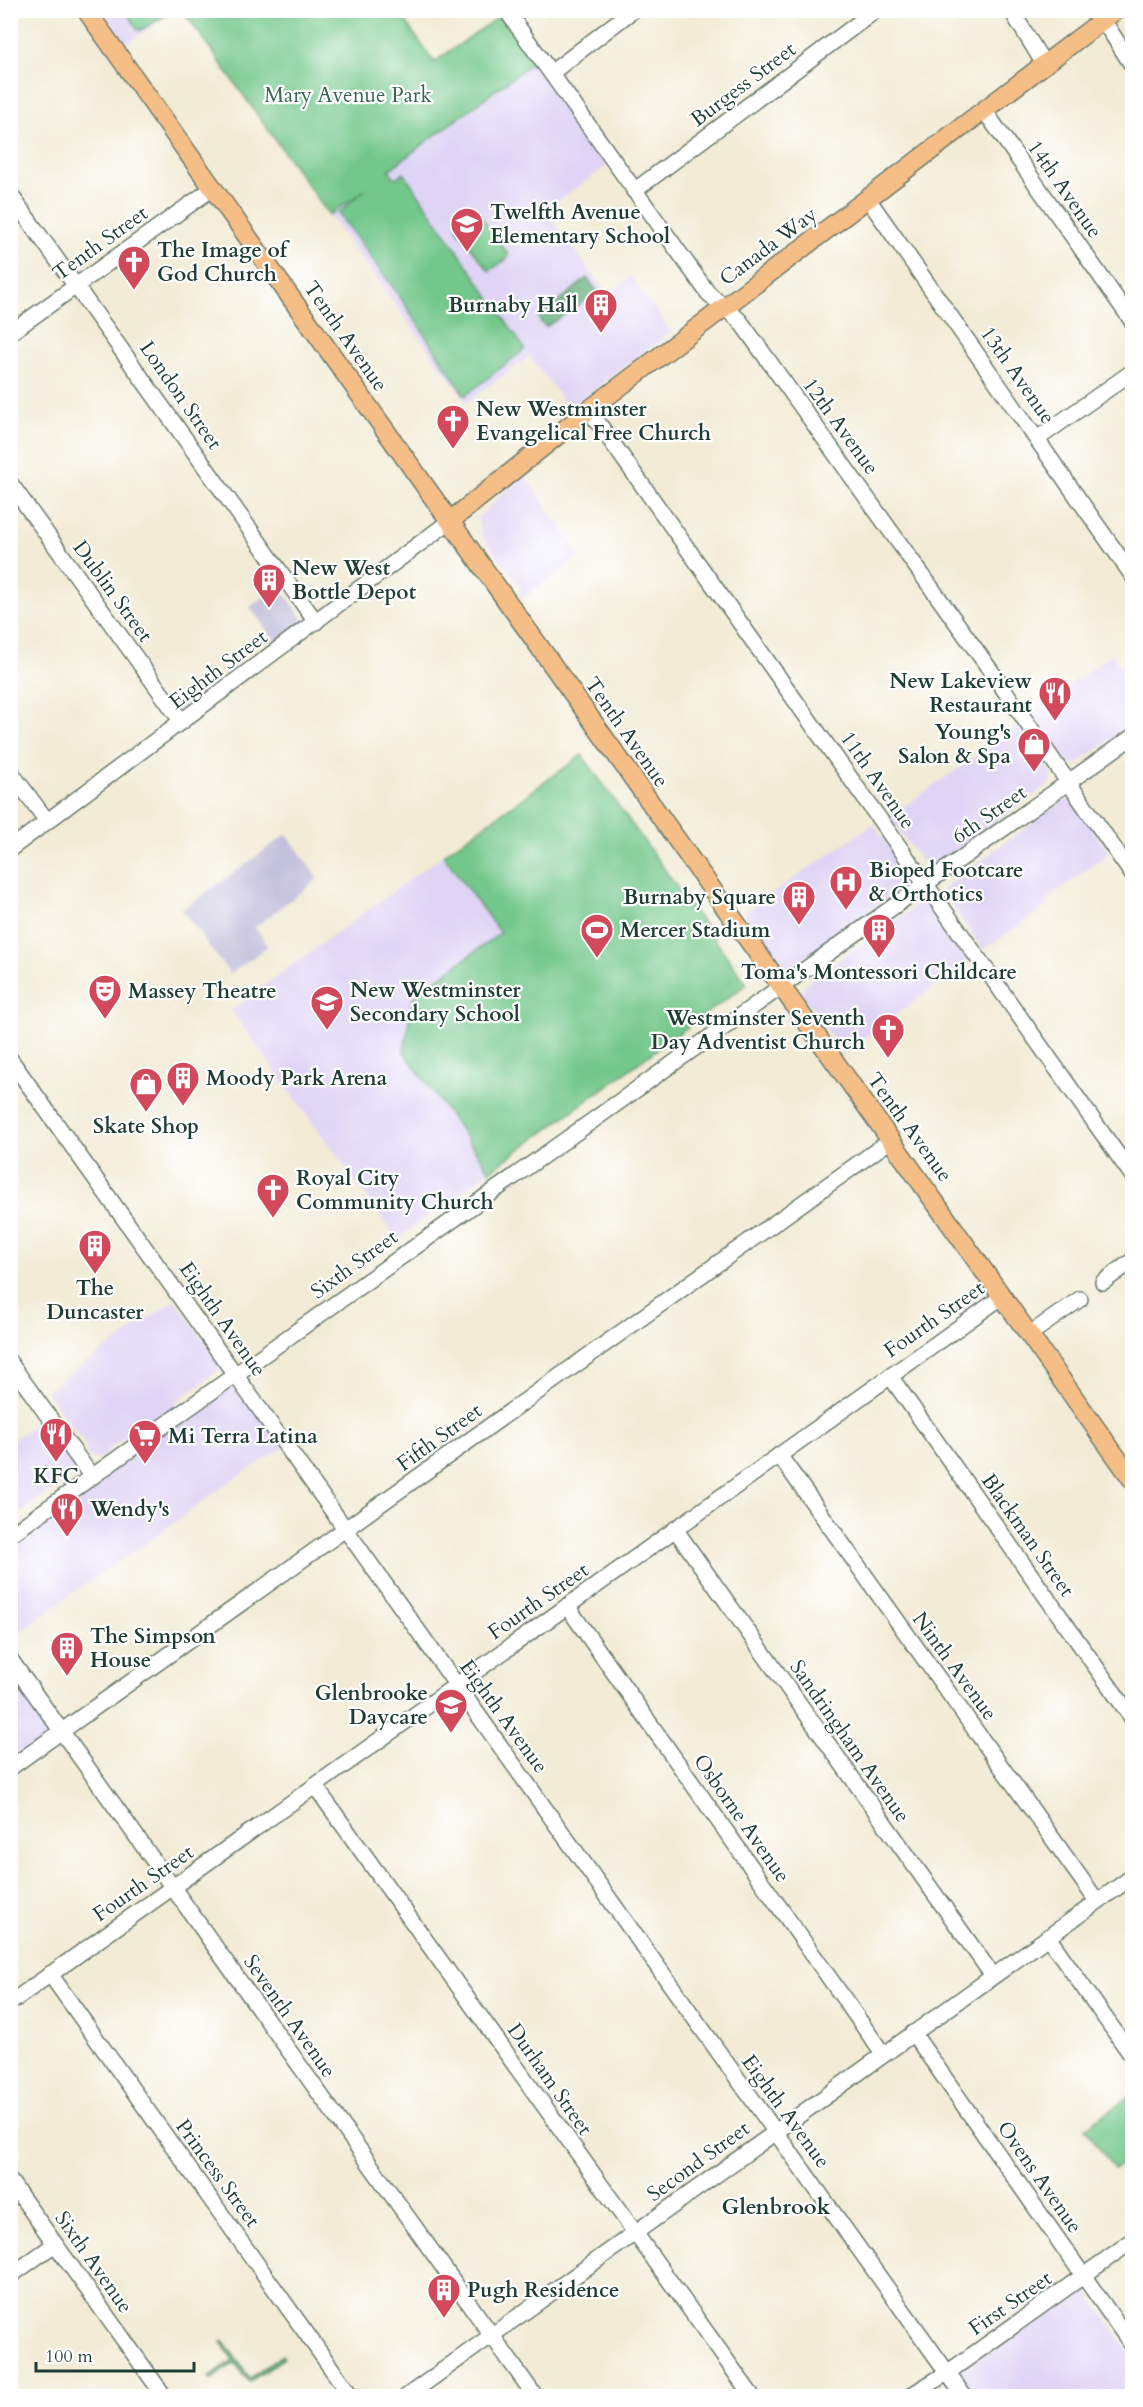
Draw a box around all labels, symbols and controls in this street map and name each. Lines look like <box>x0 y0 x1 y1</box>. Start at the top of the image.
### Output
street label: Burgess Street <box>685 35 802 134</box>
park label: Mary Avenue Park <box>264 81 432 110</box>
street label: 14th Avenue <box>1020 135 1109 244</box>
place label: Twelfth Avenue Elementary School <box>490 198 670 251</box>
street label: Tenth Street <box>47 199 154 288</box>
street label: Canada Way <box>713 200 823 293</box>
school or university icon: Twelfth Avenue Elementary School <box>449 206 485 253</box>
place label: The Image of God Church <box>157 236 291 289</box>
church icon: The Image of God Church <box>116 244 152 291</box>
street label: Tenth Avenue <box>297 275 394 397</box>
building icon: Burnaby Hall <box>583 287 619 334</box>
place label: Burnaby Hall <box>448 291 578 320</box>
street label: 13th Avenue <box>973 321 1062 430</box>
street label: London Street <box>132 335 229 456</box>
street label: 12th Avenue <box>796 372 886 481</box>
place label: New Westminster Evangelical Free Church <box>476 395 711 448</box>
church icon: New Westminster Evangelical Free Church <box>435 403 471 450</box>
street label: Dublin Street <box>66 535 160 648</box>
place label: New West Bottle Depot <box>292 554 417 607</box>
building icon: New West Bottle Depot <box>251 562 287 609</box>
street label: Eighth Street <box>163 623 274 716</box>
place label: New Lakeview Restaurant <box>889 667 1033 720</box>
street label: Tenth Avenue <box>578 671 675 793</box>
restaurant icon: New Lakeview Restaurant <box>1037 675 1073 722</box>
place label: Young's Salon & Spa <box>898 718 1012 771</box>
street label: 11th Avenue <box>833 726 922 835</box>
shop icon: Young's Salon & Spa <box>1016 726 1052 773</box>
street label: 6th Street <box>946 778 1033 851</box>
place label: Bioped Footcare & Orthotics <box>869 856 1024 909</box>
hospital icon: Bioped Footcare & Orthotics <box>828 864 864 911</box>
building icon: Burnaby Square <box>781 879 817 926</box>
place label: Burnaby Square <box>623 883 776 912</box>
sports icon: Mercer Stadium <box>579 912 615 959</box>
building icon: Toma's Montessori Childcare <box>861 912 897 959</box>
place label: Mercer Stadium <box>620 916 771 945</box>
place label: Toma's Montessori Childcare <box>741 958 1017 987</box>
theatre icon: Massey Theatre <box>87 973 123 1020</box>
place label: New Westminster Secondary School <box>350 976 521 1029</box>
place label: Massey Theatre <box>128 977 277 1006</box>
school or university icon: New Westminster Secondary School <box>309 984 345 1031</box>
place label: Westminster Seventh Day Adventist Church <box>651 1004 865 1057</box>
church icon: Westminster Seventh Day Adventist Church <box>870 1012 906 1059</box>
building icon: Moody Park Arena <box>165 1060 201 1107</box>
place label: Moody Park Arena <box>206 1064 388 1093</box>
shop icon: Skate Shop <box>128 1066 164 1113</box>
street label: Tenth Avenue <box>860 1067 959 1188</box>
place label: Skate Shop <box>93 1112 199 1141</box>
place label: Royal City Community Church <box>296 1164 494 1217</box>
church icon: Royal City Community Church <box>255 1172 291 1219</box>
street label: Sixth Street <box>305 1223 404 1306</box>
building icon: The Duncaster <box>77 1228 113 1275</box>
street label: Eighth Avenue <box>172 1256 273 1383</box>
place label: The Duncaster <box>46 1274 144 1327</box>
street label: Fourth Street <box>878 1274 991 1365</box>
street label: Fifth Street <box>391 1396 488 1478</box>
restaurant icon: KFC <box>38 1416 74 1463</box>
supermarket icon: Mi Terra Latina <box>127 1418 163 1465</box>
place label: Mi Terra Latina <box>168 1422 318 1451</box>
place label: KFC <box>33 1462 79 1491</box>
street label: Blackman Street <box>974 1468 1081 1603</box>
restaurant icon: Wendy's <box>49 1491 85 1538</box>
place label: Wendy's <box>89 1495 170 1524</box>
street label: Fourth Street <box>482 1556 595 1647</box>
street label: Ninth Avenue <box>905 1606 1004 1726</box>
place label: The Simpson House <box>90 1622 216 1675</box>
building icon: The Simpson House <box>49 1630 85 1677</box>
street label: Eighth Avenue <box>452 1654 555 1779</box>
street label: Sandringham Avenue <box>783 1654 917 1828</box>
place label: Glenbrooke Daycare <box>315 1679 428 1732</box>
school or university icon: Glenbrooke Daycare <box>433 1687 469 1734</box>
street label: Osborne Avenue <box>687 1748 797 1888</box>
street label: Fourth Street <box>87 1838 200 1929</box>
street label: Seventh Avenue <box>236 1949 343 2084</box>
street label: Durham Street <box>500 2017 599 2141</box>
street label: Eighth Avenue <box>734 2049 837 2174</box>
street label: Princess Street <box>168 2113 267 2234</box>
street label: Second Street <box>641 2114 756 2208</box>
street label: Ovens Avenue <box>990 2115 1089 2239</box>
district label: Glenbrook <box>722 2192 831 2222</box>
street label: Sixth Avenue <box>48 2205 140 2319</box>
street label: First Street <box>963 2264 1058 2343</box>
building icon: Pugh Residence <box>426 2272 462 2319</box>
place label: Pugh Residence <box>467 2276 620 2305</box>
scale bar <box>36 2335 194 2373</box>
text: 100 m <box>45 2344 93 2369</box>

